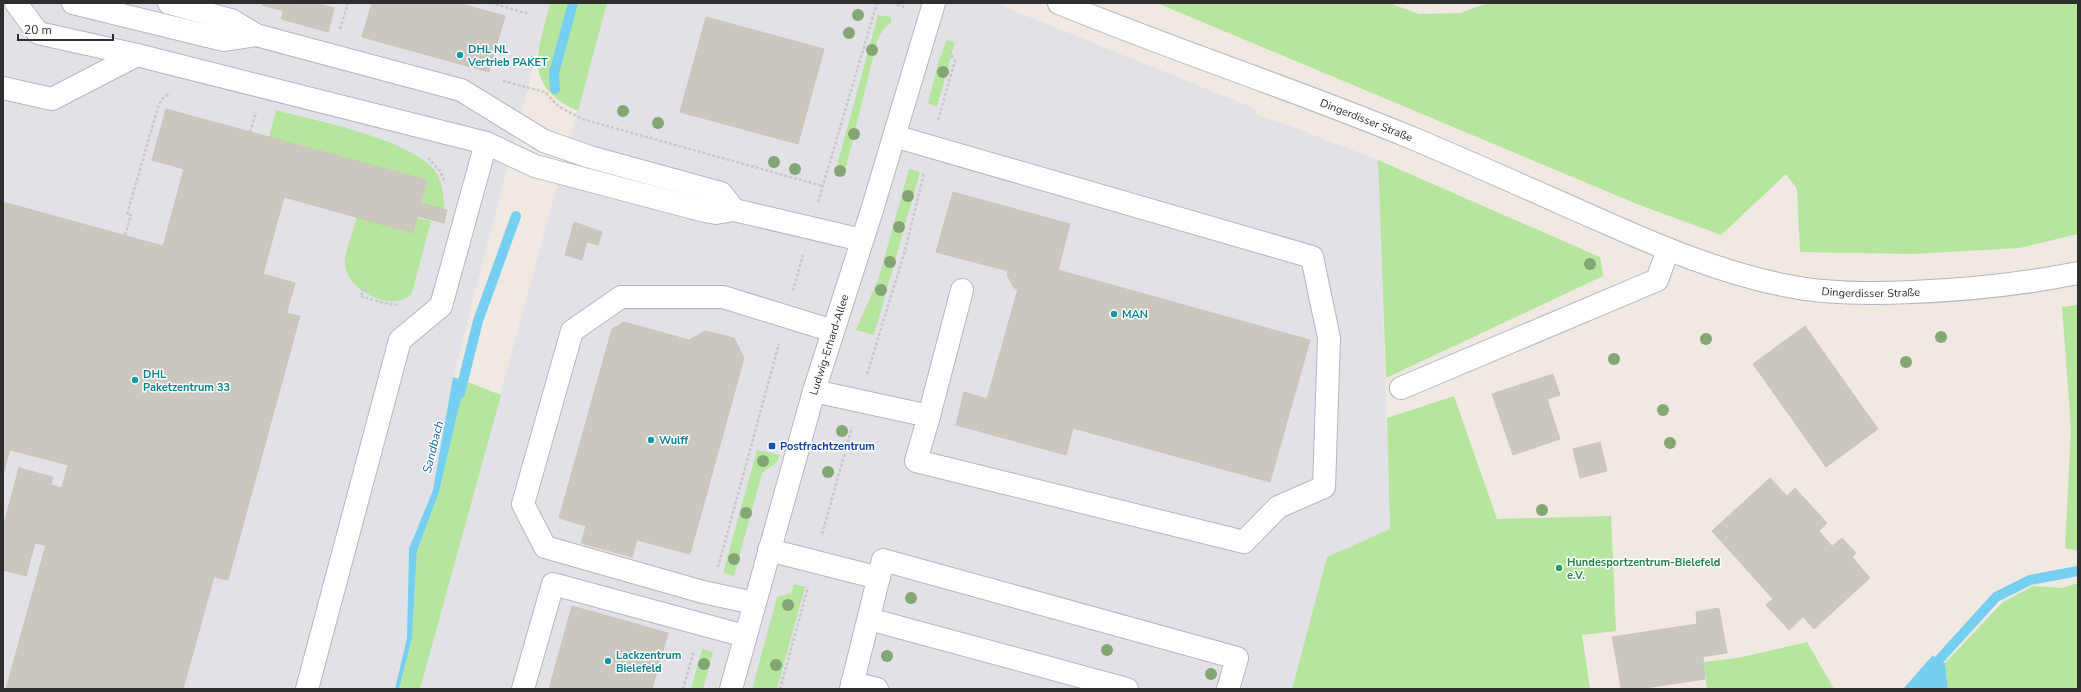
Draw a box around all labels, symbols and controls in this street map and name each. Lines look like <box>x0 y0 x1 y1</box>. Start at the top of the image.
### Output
scale bar <box>18 16 113 42</box>
text: 20 m <box>24 22 52 38</box>
place label: DHL NL Vertrieb PAKET <box>467 42 548 70</box>
marker: DHL NL Vertrieb PAKET <box>455 50 465 60</box>
street label: Dingerdisser Straße <box>1318 95 1415 145</box>
street label: Dingerdisser Straße <box>1821 283 1920 301</box>
street label: Ludwig-Erhard-Allee <box>806 292 852 397</box>
place label: MAN <box>1122 307 1148 322</box>
marker: MAN <box>1109 309 1119 319</box>
place label: DHL Paketzentrum 33 <box>143 367 230 395</box>
marker: DHL Paketzentrum 33 <box>130 375 140 385</box>
water label: Sandbach <box>419 419 447 475</box>
place label: Wulff <box>659 433 689 448</box>
marker: Wulff <box>646 435 656 445</box>
place label: Postfrachtzentrum <box>780 439 875 454</box>
marker: Postfrachtzentrum <box>767 441 777 451</box>
place label: Hundesportzentrum-Bielefeld e.V. <box>1567 555 1720 583</box>
marker: Hundesportzentrum-Bielefeld e.V. <box>1554 563 1564 573</box>
place label: Lackzentrum Bielefeld <box>616 648 681 676</box>
marker: Lackzentrum Bielefeld <box>603 656 613 666</box>

